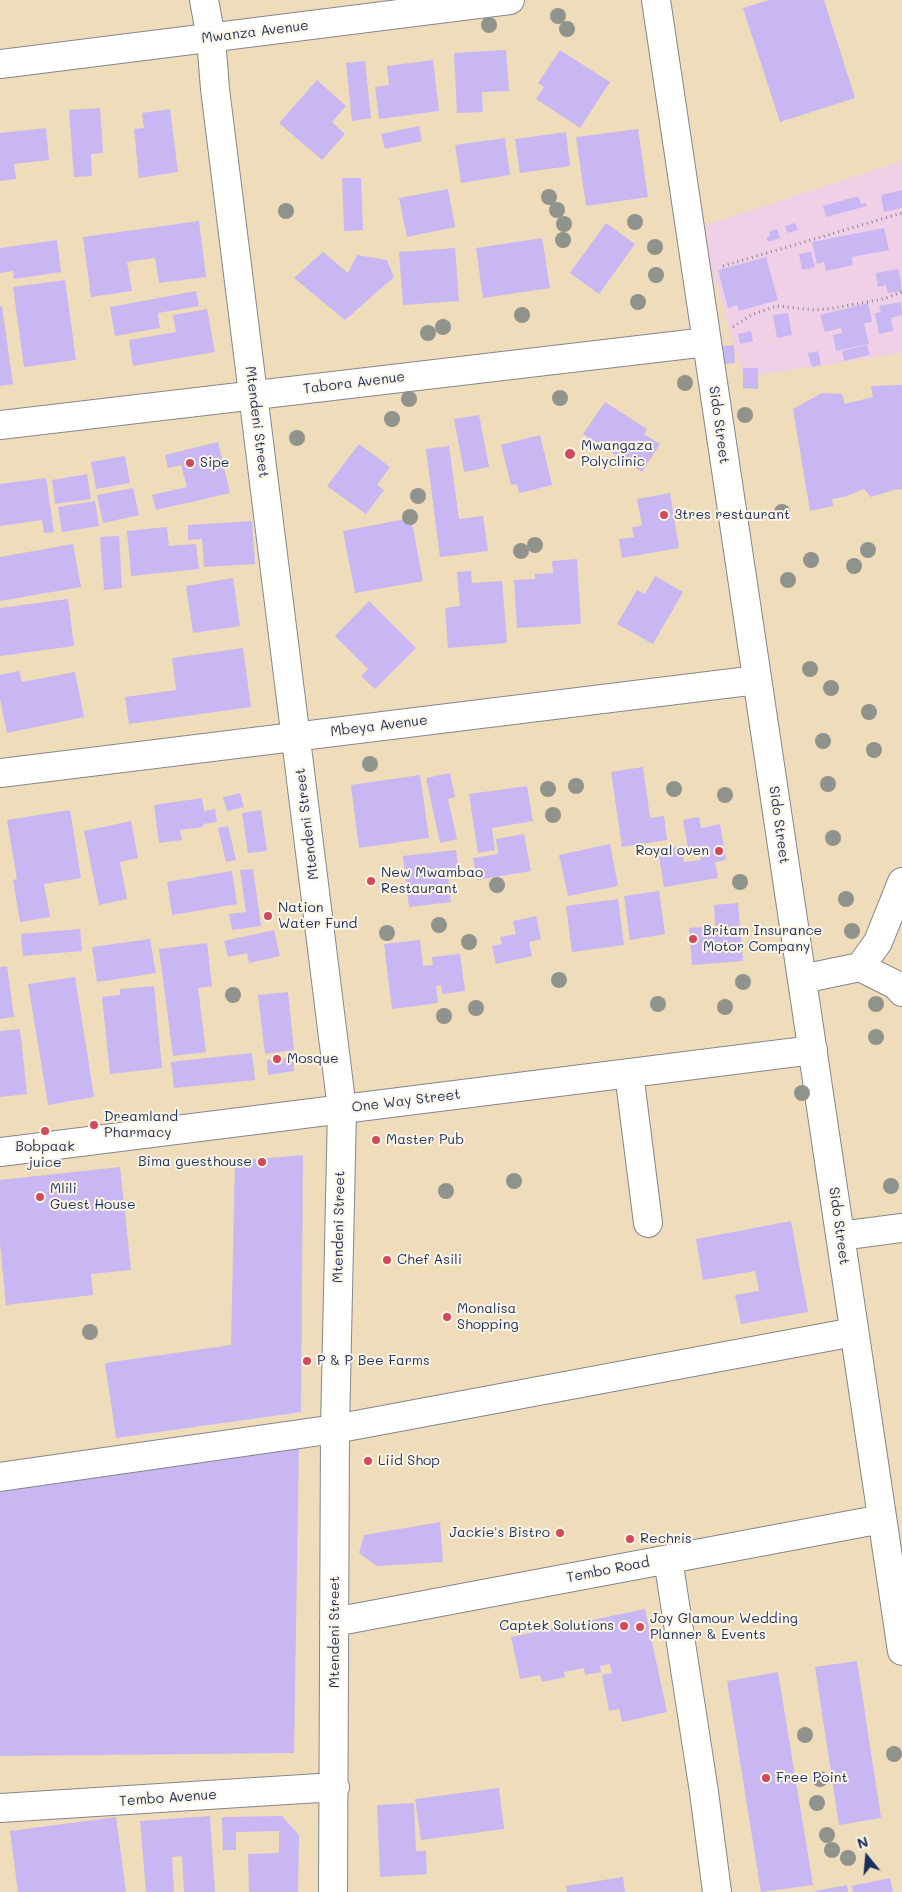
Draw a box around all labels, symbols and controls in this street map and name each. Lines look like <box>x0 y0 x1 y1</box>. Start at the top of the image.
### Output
street label: Mwanza Avenue <box>200 17 310 47</box>
street label: Mtendeni Street <box>242 365 272 479</box>
street label: Tabora Avenue <box>302 368 406 398</box>
street label: Sido Street <box>705 385 733 465</box>
place label: Mwangaza Polyclinic <box>581 438 653 471</box>
marker: Mwangaza Polyclinic <box>563 447 577 461</box>
place label: Sipe <box>200 455 229 471</box>
marker: Sipe <box>184 457 196 469</box>
place label: 3tres restaurant <box>674 507 790 523</box>
marker: 3tres restaurant <box>658 509 670 521</box>
street label: Mbeya Avenue <box>329 712 429 740</box>
street label: Mtendeni Street <box>292 767 322 881</box>
street label: Sido Street <box>765 785 793 865</box>
place label: Royal oven <box>636 843 709 859</box>
marker: Royal oven <box>713 845 725 857</box>
place label: New Mwambao Restaurant <box>381 865 483 898</box>
marker: New Mwambao Restaurant <box>365 875 377 887</box>
place label: Nation Water Fund <box>278 900 357 932</box>
marker: Nation Water Fund <box>262 910 274 922</box>
place label: Britam Insurance Motor Company <box>703 923 822 956</box>
marker: Britam Insurance Motor Company <box>687 933 699 945</box>
place label: Mosque <box>287 1051 339 1067</box>
marker: Mosque <box>271 1053 283 1065</box>
street label: One Way Street <box>351 1086 461 1116</box>
place label: Dreamland Pharmacy <box>104 1109 178 1142</box>
marker: Dreamland Pharmacy <box>88 1119 100 1131</box>
marker: Bobpaak juice <box>39 1125 51 1137</box>
place label: Master Pub <box>386 1132 464 1148</box>
marker: Master Pub <box>370 1134 382 1146</box>
place label: Bobpaak juice <box>15 1139 75 1172</box>
place label: Bima guesthouse <box>138 1154 252 1170</box>
marker: Bima guesthouse <box>256 1156 268 1168</box>
street label: Mtendeni Street <box>330 1171 348 1283</box>
place label: Mlili Guest House <box>50 1181 136 1214</box>
street label: Sido Street <box>825 1186 853 1266</box>
marker: Mlili Guest House <box>34 1191 46 1203</box>
place label: Chef Asili <box>397 1252 462 1268</box>
marker: Chef Asili <box>381 1254 393 1266</box>
place label: Monalisa Shopping <box>457 1301 519 1334</box>
marker: Monalisa Shopping <box>441 1311 453 1323</box>
place label: P & P Bee Farms <box>317 1353 430 1369</box>
marker: P & P Bee Farms <box>301 1355 313 1367</box>
place label: Liid Shop <box>378 1453 440 1469</box>
marker: Liid Shop <box>362 1455 374 1467</box>
place label: Jackie's Bistro <box>449 1525 550 1541</box>
marker: Jackie's Bistro <box>554 1527 566 1539</box>
place label: Rechris <box>640 1531 692 1547</box>
marker: Rechris <box>624 1533 636 1545</box>
street label: Tembo Road <box>565 1554 651 1586</box>
street label: Mtendeni Street <box>327 1576 343 1688</box>
place label: Joy Glamour Wedding Planner & Events <box>650 1611 798 1644</box>
place label: Captek Solutions <box>499 1618 614 1634</box>
marker: Captek Solutions <box>618 1620 630 1632</box>
marker: Joy Glamour Wedding Planner & Events <box>634 1621 646 1633</box>
place label: Free Point <box>776 1770 848 1786</box>
marker: Free Point <box>760 1772 772 1784</box>
street label: Tembo Avenue <box>119 1786 217 1810</box>
north arrow <box>842 1832 892 1882</box>
text: N <box>855 1832 870 1853</box>

